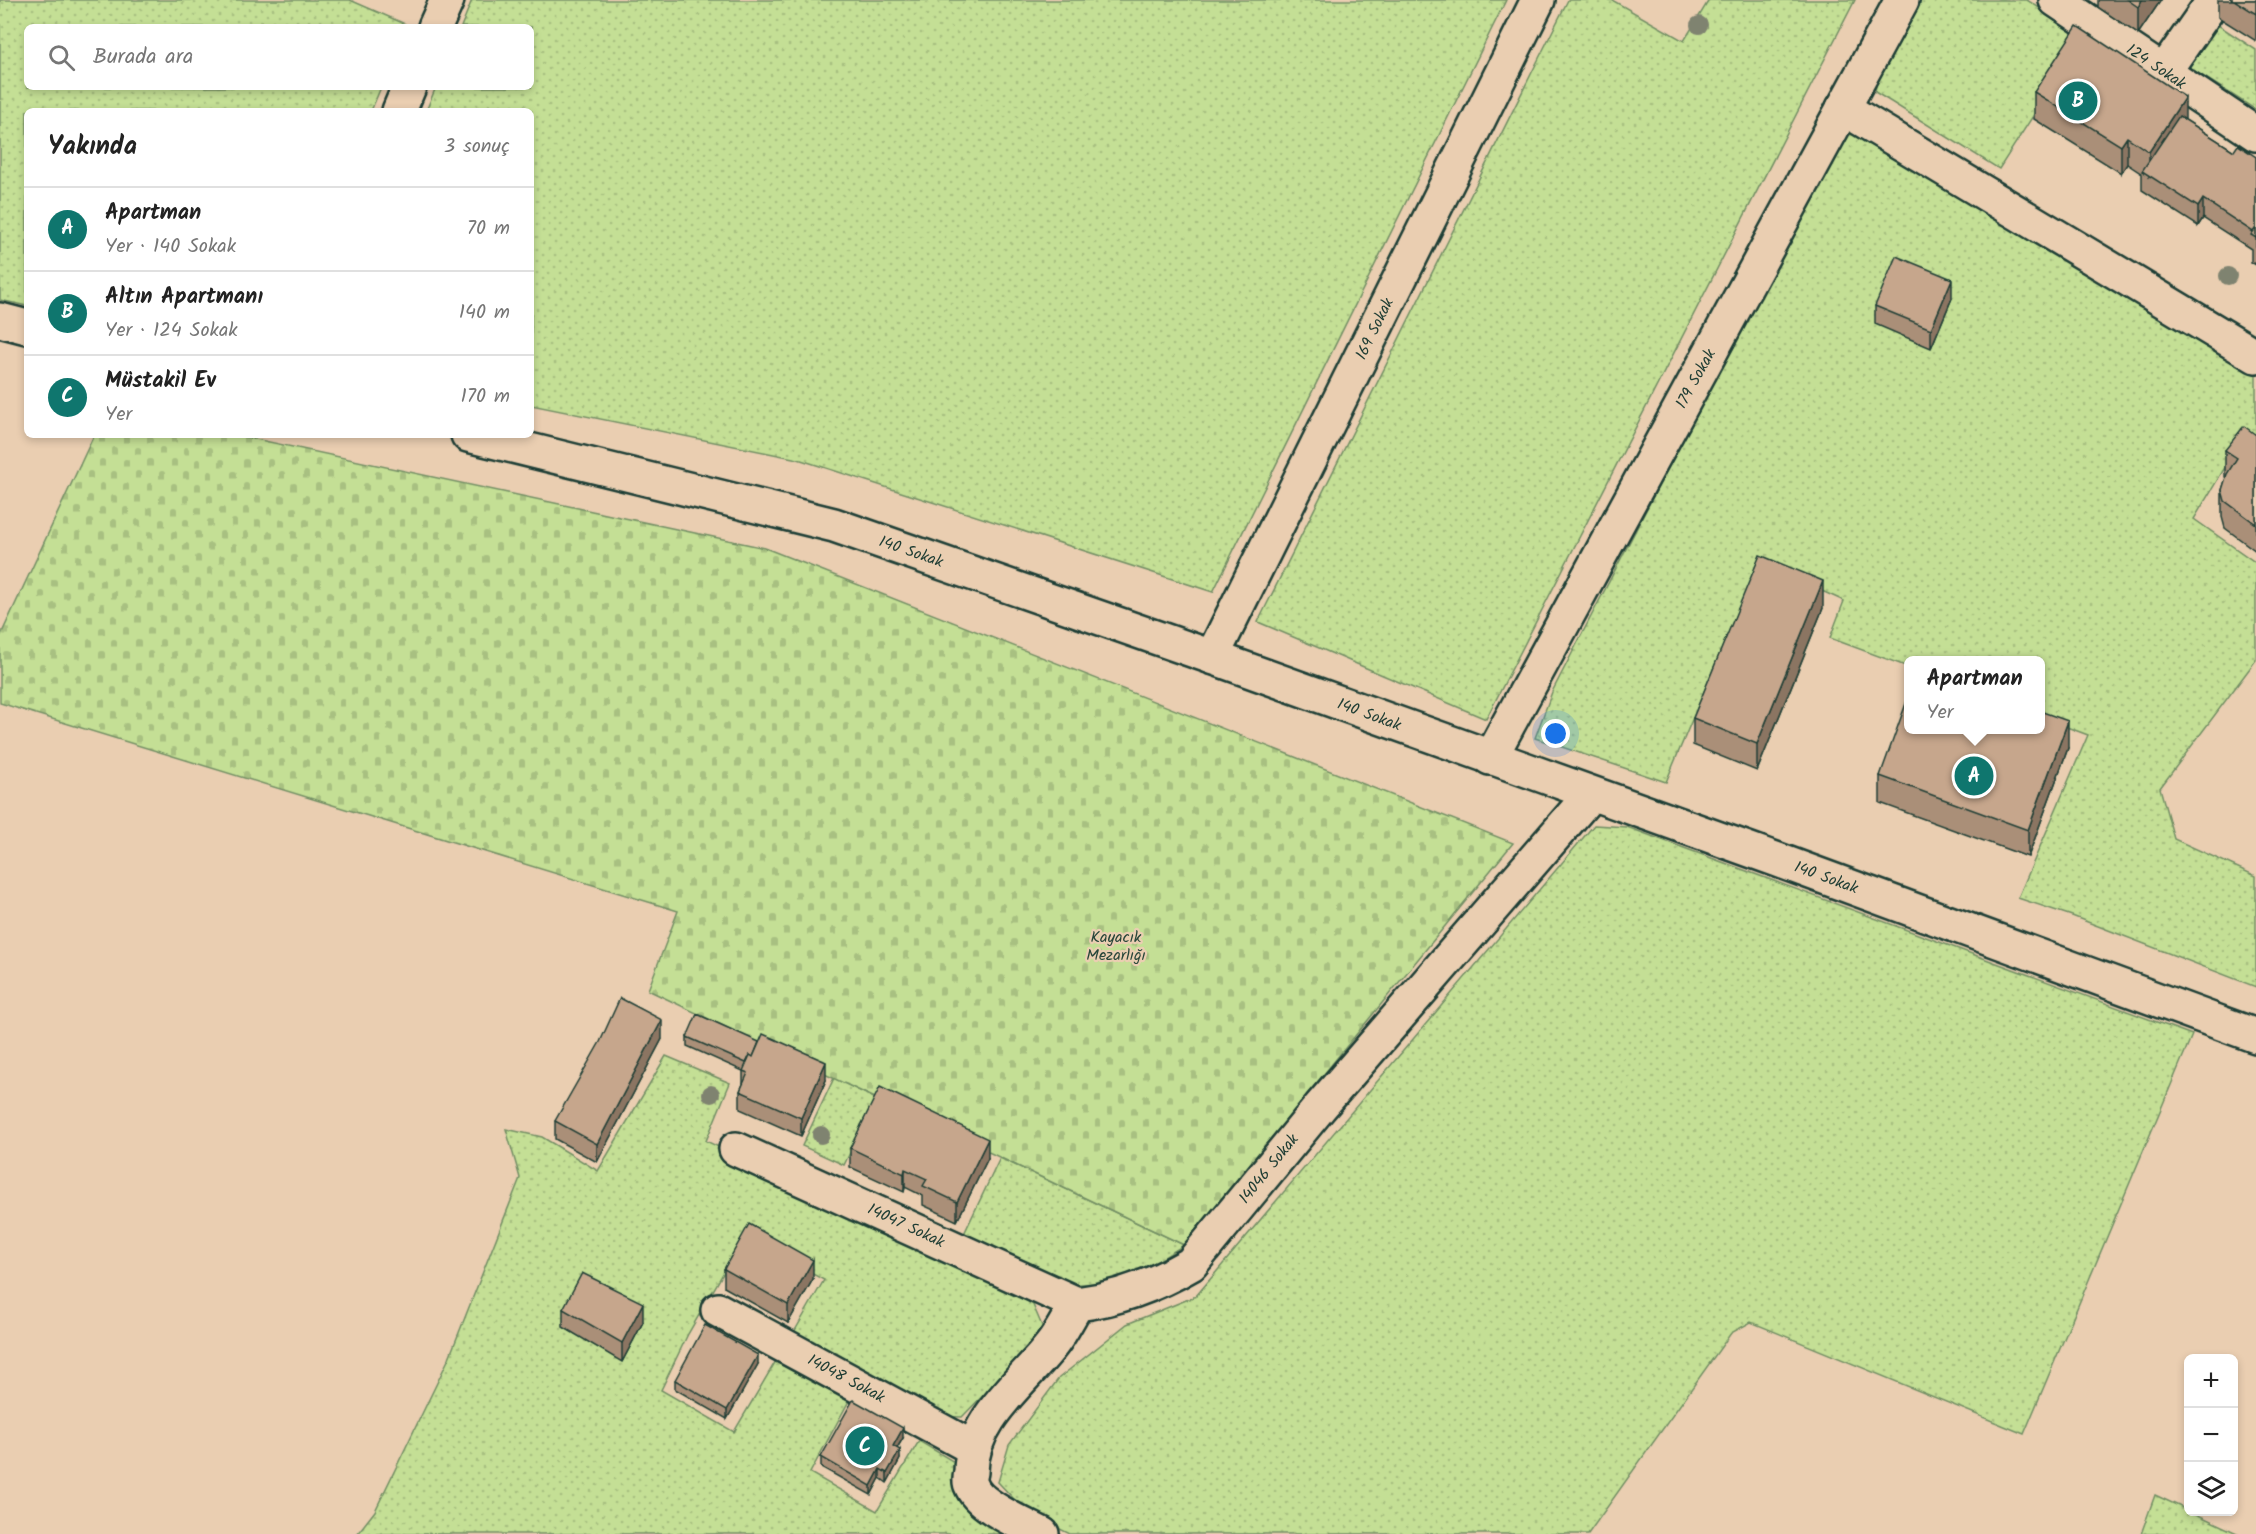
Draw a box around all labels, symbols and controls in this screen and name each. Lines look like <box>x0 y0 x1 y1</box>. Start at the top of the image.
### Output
search box <box>24 24 534 90</box>
street label: 124 Sokak <box>2121 38 2192 97</box>
text: Burada ara <box>93 40 193 75</box>
icon: search <box>45 41 78 74</box>
pin: B <box>2058 78 2098 124</box>
text: Yakında <box>48 126 137 168</box>
text: 3 sonuç <box>444 131 510 163</box>
text: Apartman <box>105 196 201 231</box>
text: A <box>61 213 74 245</box>
text: 70 m <box>467 213 510 245</box>
text: Yer · 140 Sokak <box>105 231 236 263</box>
text: Altın Apartmanı <box>105 280 263 315</box>
street label: 169 Sokak <box>1349 293 1401 364</box>
text: B <box>61 297 74 329</box>
text: 140 m <box>459 297 510 329</box>
text: Yer · 124 Sokak <box>105 315 238 347</box>
street label: 179 Sokak <box>1669 344 1723 413</box>
text: Müstakil Ev <box>105 364 216 399</box>
text: C <box>61 381 74 413</box>
text: 170 m <box>461 381 510 413</box>
text: Yer <box>105 399 132 431</box>
street label: 140 Sokak <box>875 529 947 575</box>
popup <box>1904 656 2045 734</box>
text: Apartman <box>1926 662 2023 697</box>
street label: 140 Sokak <box>1333 692 1405 738</box>
text: Yer <box>1926 697 1954 729</box>
your location <box>1541 719 1570 748</box>
pin: A <box>1954 754 1994 798</box>
street label: 140 Sokak <box>1790 855 1862 901</box>
park label: Kayacık Mezarlığı <box>1086 925 1146 968</box>
street label: 14046 Sokak <box>1233 1128 1306 1210</box>
street label: 14047 Sokak <box>863 1197 949 1255</box>
street label: 14048 Sokak <box>803 1348 890 1410</box>
map controls <box>2184 1354 2238 1516</box>
button: + <box>2184 1354 2238 1408</box>
button: − <box>2184 1408 2238 1462</box>
pin: C <box>846 1424 884 1468</box>
button: layers <box>2184 1462 2238 1516</box>

